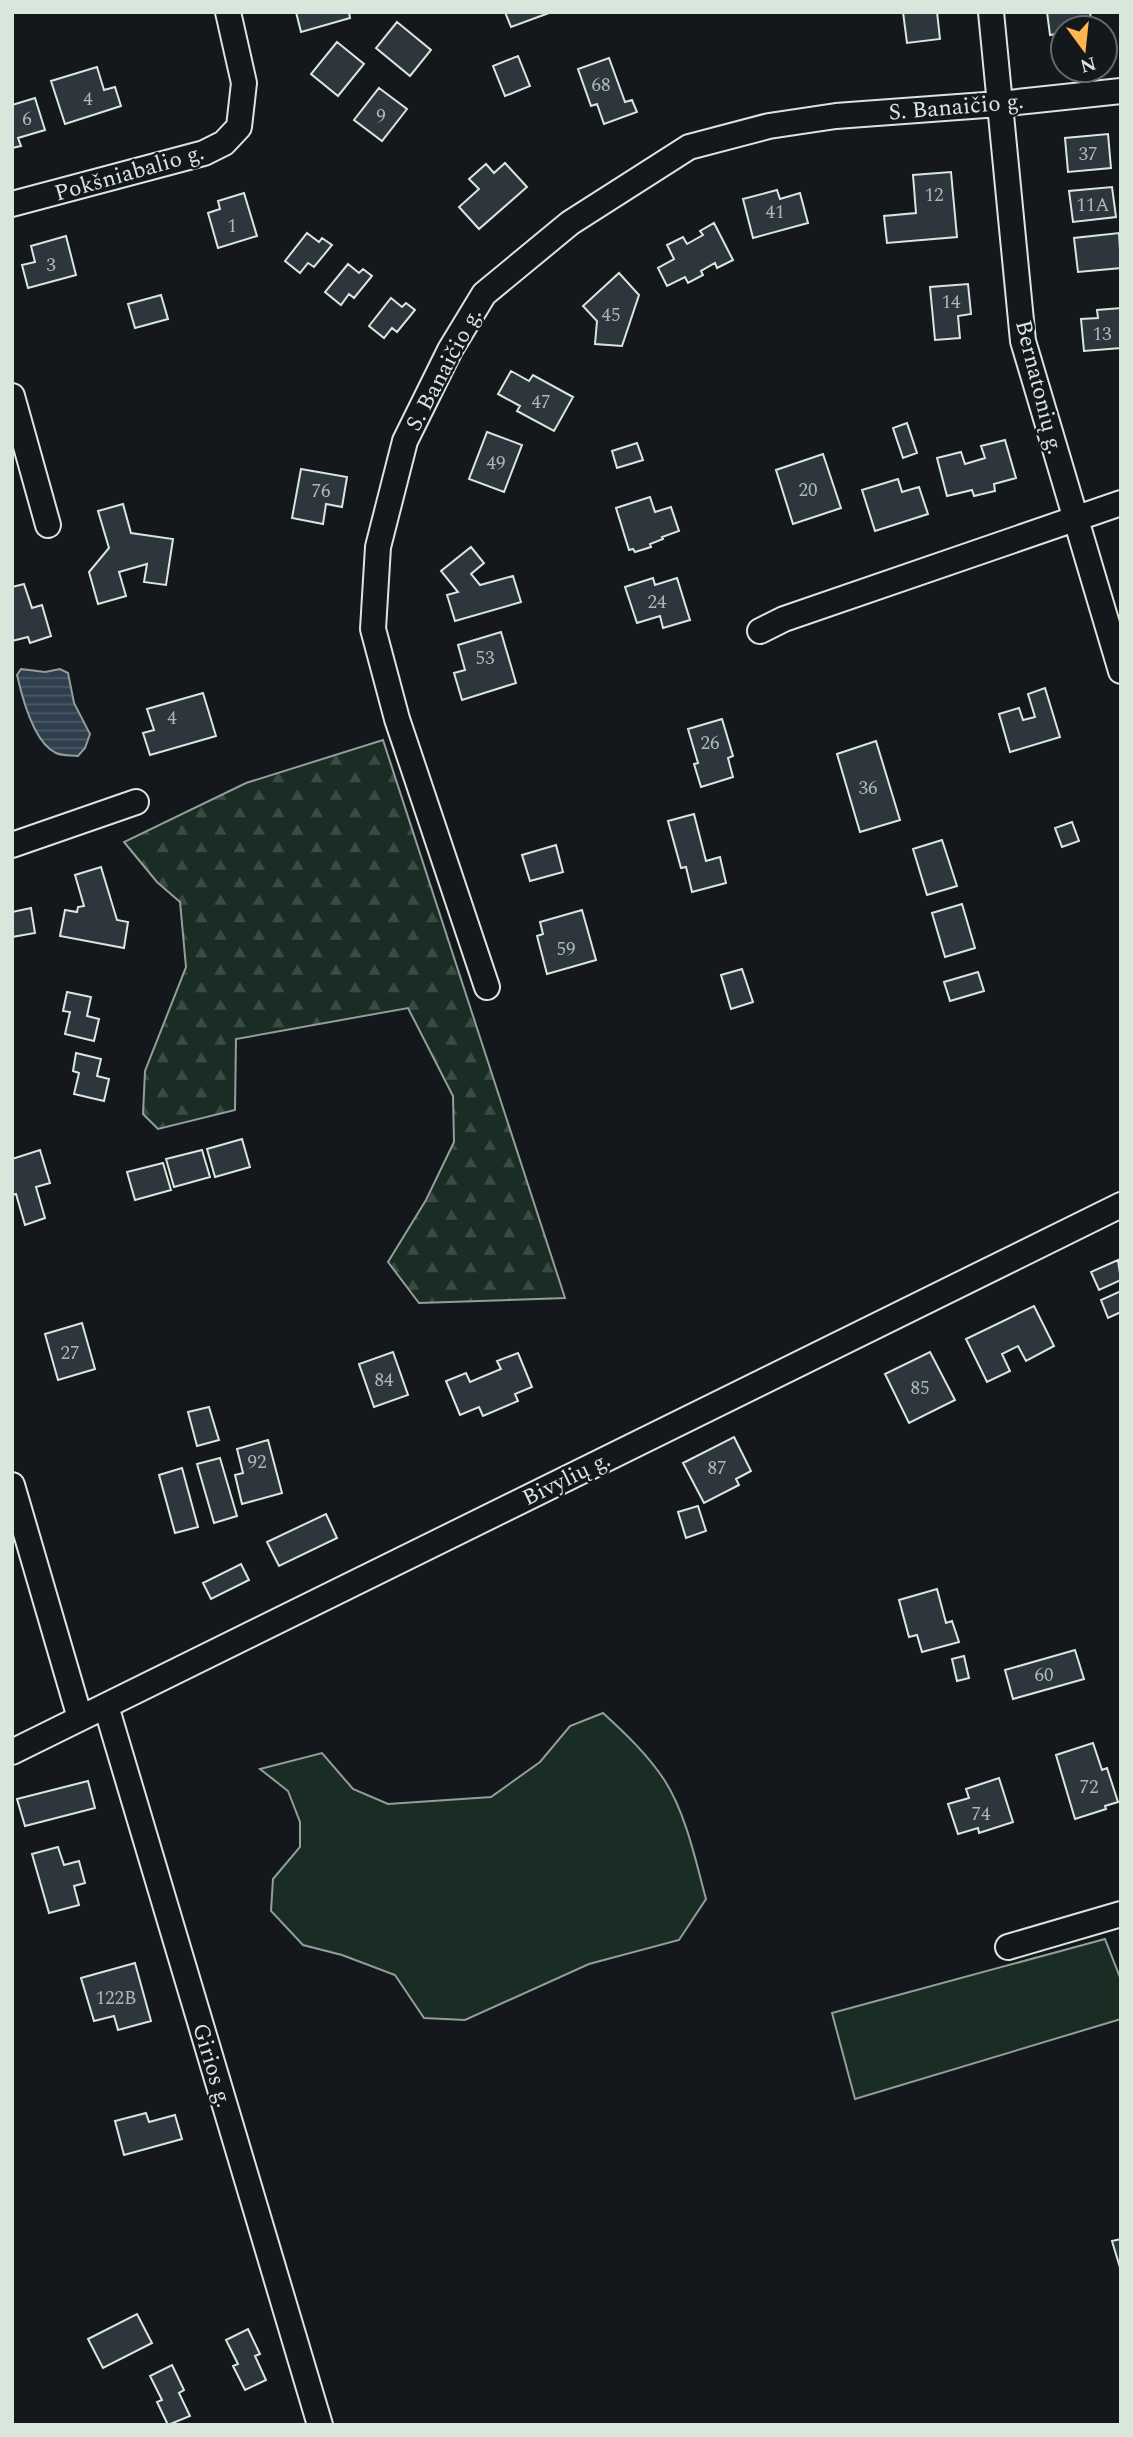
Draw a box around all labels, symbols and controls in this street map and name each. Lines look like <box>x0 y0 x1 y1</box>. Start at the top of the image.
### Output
north arrow <box>1049 14 1119 84</box>
text: N <box>1077 48 1099 80</box>
house number: 68 <box>591 71 611 100</box>
street label: S. Banaičio g. <box>887 84 1025 131</box>
house number: 4 <box>83 85 93 114</box>
house number: 9 <box>376 102 386 131</box>
house number: 6 <box>22 105 32 134</box>
street label: Pokšniabalio g. <box>50 135 208 212</box>
house number: 37 <box>1078 140 1098 169</box>
house number: 12 <box>924 181 944 210</box>
house number: 11A <box>1076 191 1110 220</box>
house number: 41 <box>765 198 785 227</box>
house number: 1 <box>227 212 237 241</box>
house number: 3 <box>46 251 56 280</box>
house number: 14 <box>941 288 961 317</box>
house number: 45 <box>601 301 621 330</box>
street label: S. Banaičio g. <box>397 302 492 438</box>
street label: Bernatonių g. <box>1005 317 1072 458</box>
house number: 13 <box>1092 320 1112 349</box>
house number: 47 <box>531 388 551 417</box>
house number: 49 <box>486 449 506 478</box>
house number: 20 <box>798 476 818 505</box>
house number: 76 <box>311 477 331 506</box>
house number: 24 <box>647 588 667 617</box>
house number: 53 <box>475 644 495 673</box>
house number: 4 <box>167 704 177 733</box>
house number: 26 <box>700 729 720 758</box>
house number: 36 <box>858 774 878 803</box>
house number: 59 <box>556 935 576 964</box>
house number: 27 <box>60 1339 80 1368</box>
house number: 84 <box>374 1366 394 1395</box>
house number: 85 <box>910 1374 930 1403</box>
street label: Bivylių g. <box>517 1443 617 1516</box>
house number: 92 <box>247 1448 267 1477</box>
house number: 87 <box>707 1454 727 1483</box>
house number: 60 <box>1034 1661 1054 1690</box>
house number: 72 <box>1079 1773 1099 1802</box>
house number: 74 <box>971 1800 991 1829</box>
house number: 122B <box>95 1984 137 2013</box>
street label: Girios g. <box>182 2019 241 2112</box>

